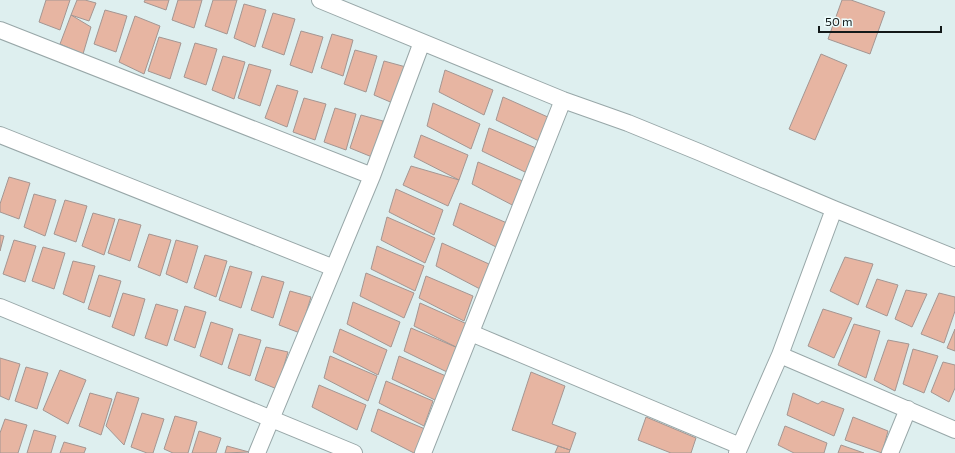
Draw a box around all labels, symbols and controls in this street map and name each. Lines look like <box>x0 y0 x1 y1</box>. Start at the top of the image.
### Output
scale bar <box>819 8 941 34</box>
text: 50 m <box>825 14 853 28</box>

